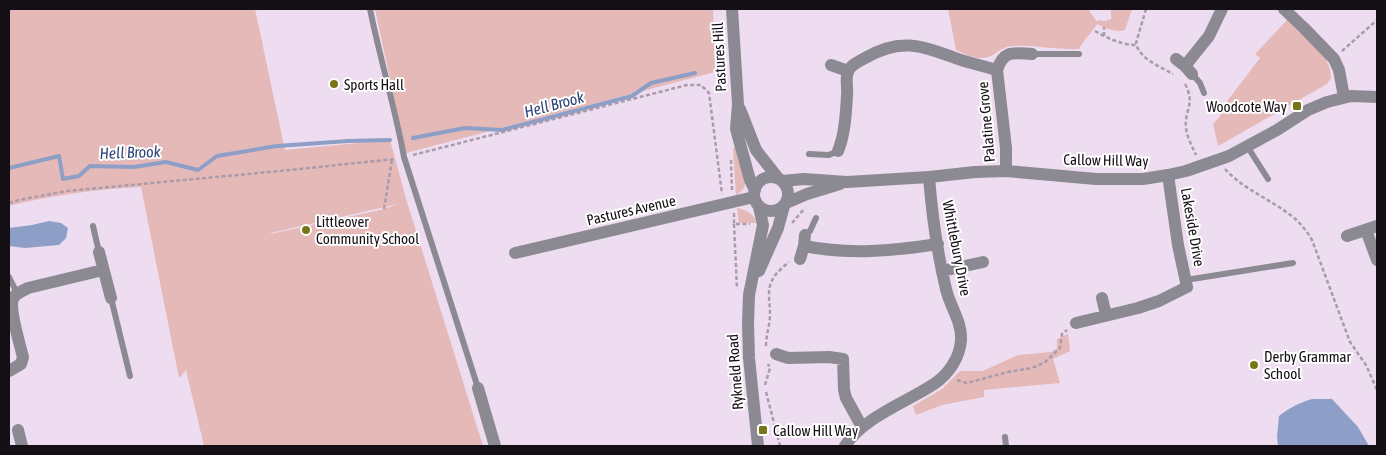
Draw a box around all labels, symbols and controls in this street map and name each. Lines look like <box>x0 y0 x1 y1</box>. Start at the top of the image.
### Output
street label: Pastures Hill <box>709 22 729 92</box>
place label: Sports Hall <box>344 76 404 93</box>
marker: Sports Hall <box>328 78 340 90</box>
street label: Palatine Grove <box>974 81 998 163</box>
water label: Hell Brook <box>522 87 587 121</box>
place label: Woodcote Way <box>1206 98 1287 115</box>
marker: Woodcote Way <box>1291 100 1303 112</box>
water label: Hell Brook <box>99 142 162 162</box>
street label: Callow Hill Way <box>1063 151 1149 169</box>
street label: Lakeside Drive <box>1178 186 1208 268</box>
street label: Pastures Avenue <box>585 191 677 229</box>
street label: Whittlebury Drive <box>939 199 975 297</box>
place label: Littleover Community School <box>316 213 419 247</box>
marker: Littleover Community School <box>300 224 312 236</box>
street label: Rykneld Road <box>724 333 746 411</box>
place label: Derby Grammar School <box>1264 348 1351 382</box>
marker: Derby Grammar School <box>1248 359 1260 371</box>
place label: Callow Hill Way <box>773 422 858 439</box>
marker: Callow Hill Way <box>757 424 769 436</box>

